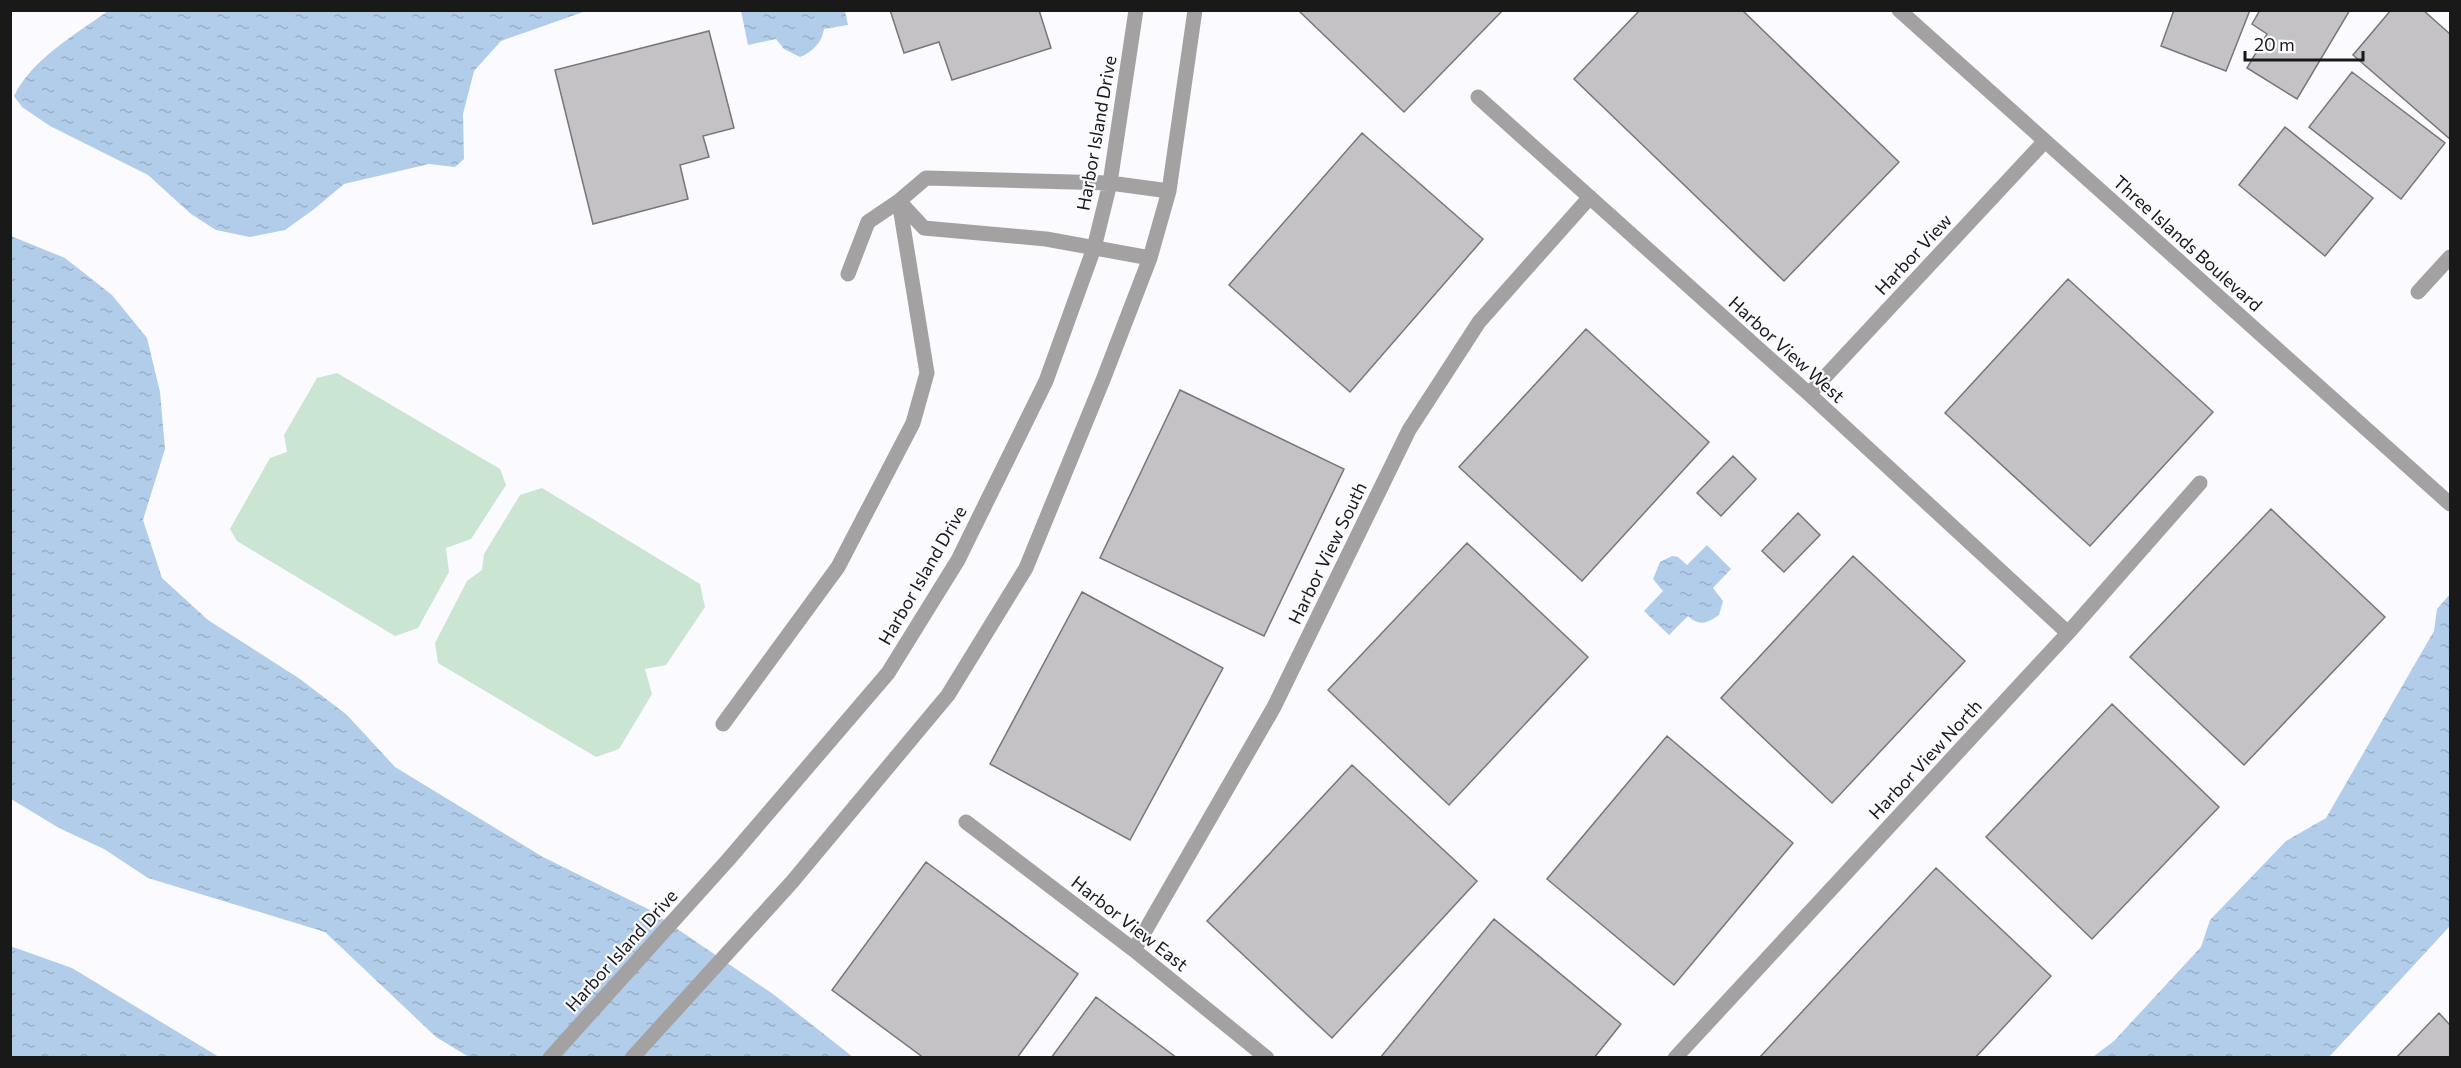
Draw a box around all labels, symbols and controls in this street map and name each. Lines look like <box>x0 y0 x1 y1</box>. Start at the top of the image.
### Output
scale bar <box>2245 24 2364 62</box>
text: 20 m <box>2254 33 2295 55</box>
street label: Harbor Island Drive <box>1072 54 1120 212</box>
street label: Three Islands Boulevard <box>2109 170 2267 316</box>
street label: Harbor View <box>1870 209 1956 299</box>
street label: Harbor View West <box>1725 291 1849 407</box>
street label: Harbor View South <box>1283 478 1371 628</box>
street label: Harbor Island Drive <box>873 502 971 648</box>
street label: Harbor View North <box>1864 695 1986 823</box>
street label: Harbor View East <box>1067 871 1193 975</box>
street label: Harbor Island Drive <box>560 884 682 1016</box>

